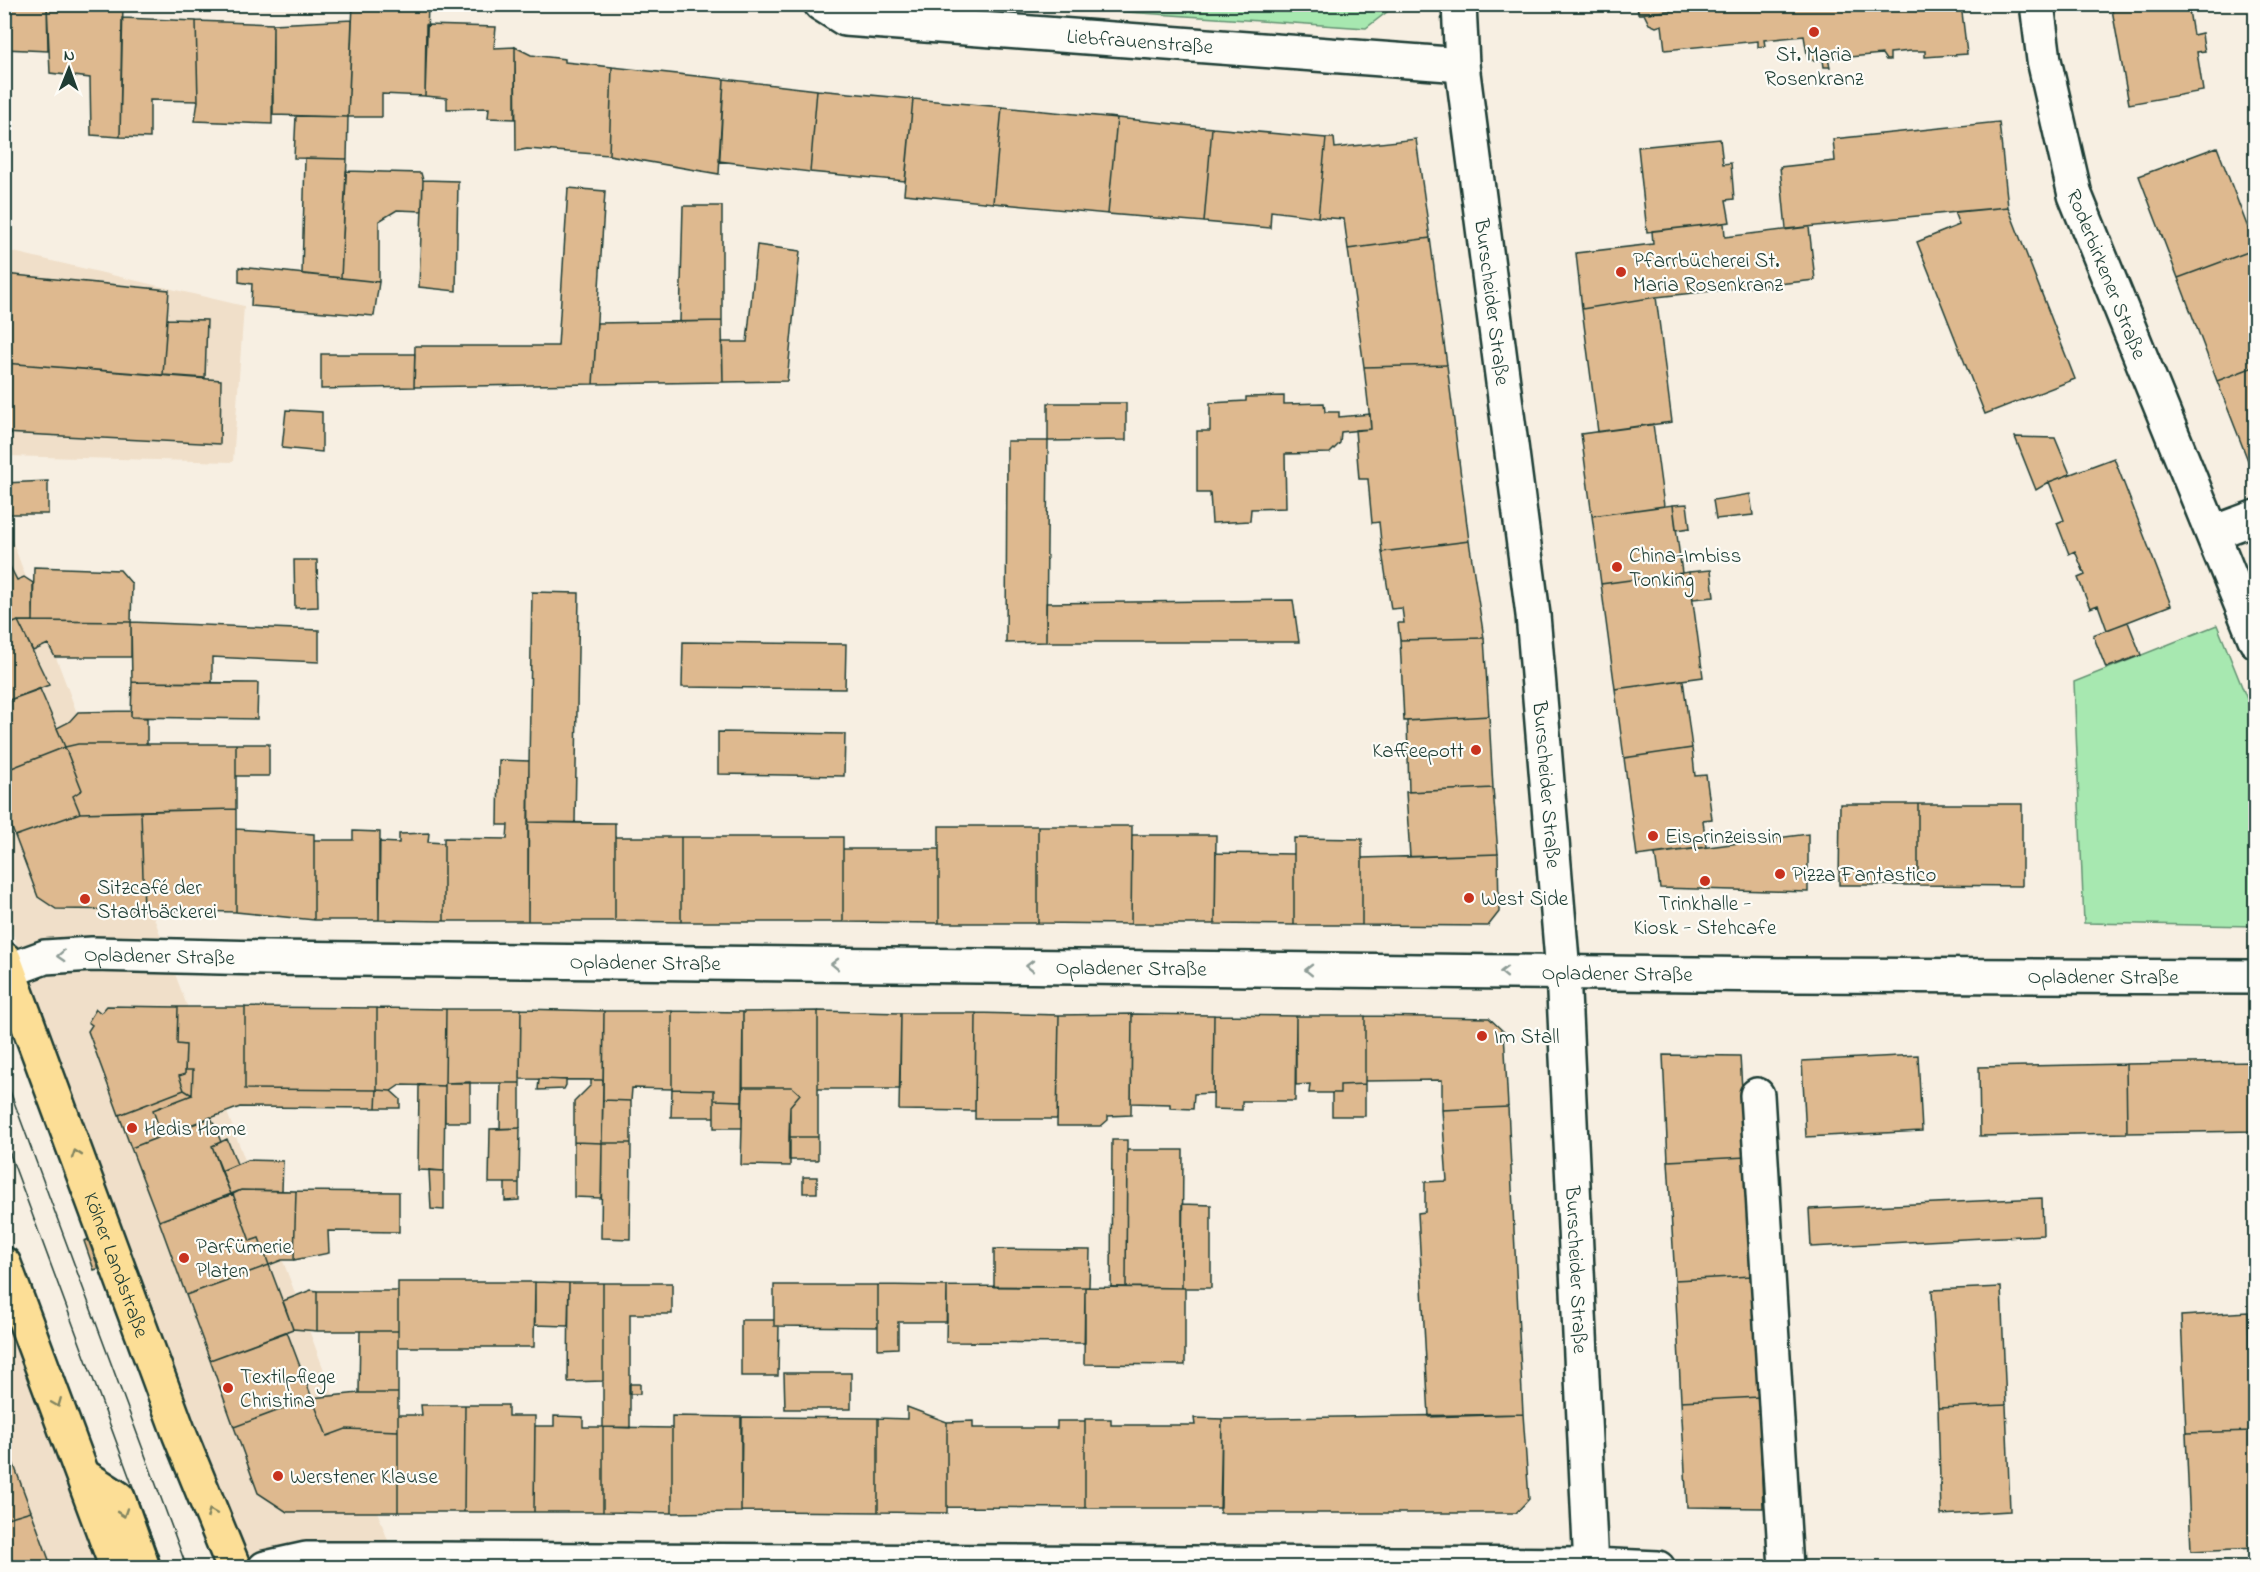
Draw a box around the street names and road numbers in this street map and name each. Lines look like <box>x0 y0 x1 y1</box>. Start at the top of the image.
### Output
street label: Liebfrauenstraße <box>1065 23 1215 63</box>
street label: Roderbirkener Straße <box>2057 185 2153 364</box>
street label: Burscheider Straße <box>1465 216 1516 388</box>
street label: Burscheider Straße <box>1523 699 1567 870</box>
street label: Opladener Straße <box>83 941 236 974</box>
street label: Opladener Straße <box>569 948 721 980</box>
street label: Opladener Straße <box>1055 954 1207 986</box>
street label: Opladener Straße <box>1541 959 1693 991</box>
street label: Opladener Straße <box>2027 963 2179 994</box>
street label: Burscheider Straße <box>1556 1184 1594 1355</box>
street label: Kölner Landstraße <box>74 1189 156 1343</box>

